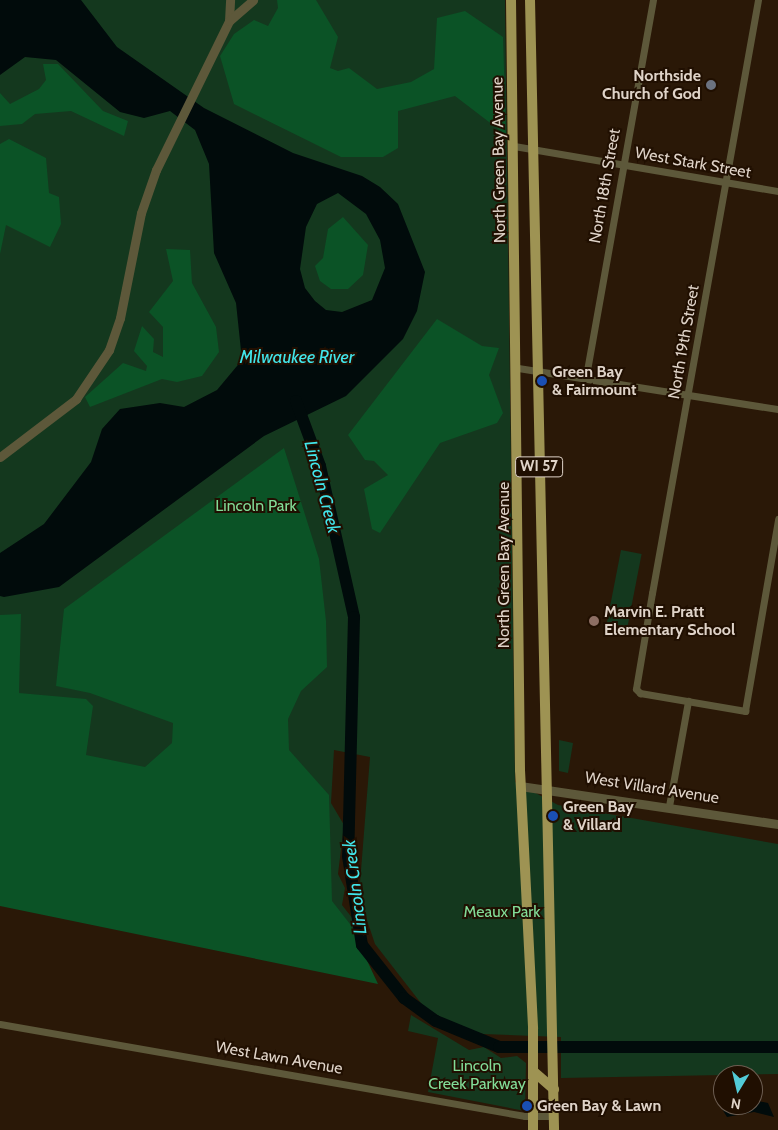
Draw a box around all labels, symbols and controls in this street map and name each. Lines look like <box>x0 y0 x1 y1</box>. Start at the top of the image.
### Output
place label: Northside Church of God <box>602 66 701 104</box>
street label: North Green Bay Avenue <box>488 77 510 243</box>
marker: Northside Church of God <box>705 79 717 91</box>
street label: North 18th Street <box>585 127 625 245</box>
street label: West Stark Street <box>634 143 752 183</box>
street label: North 19th Street <box>665 283 703 401</box>
water label: Milwaukee River <box>240 346 354 368</box>
place label: Green Bay & Fairmount <box>552 362 637 400</box>
marker: Green Bay & Fairmount <box>536 375 548 387</box>
water label: Lincoln Creek <box>299 438 345 536</box>
road number: WI 57 <box>514 454 564 480</box>
street label: North Green Bay Avenue <box>494 482 514 648</box>
park label: Lincoln Park <box>215 496 297 516</box>
place label: Marvin E. Pratt Elementary School <box>604 602 735 640</box>
marker: Marvin E. Pratt Elementary School <box>588 615 600 627</box>
street label: West Villard Avenue <box>584 768 720 808</box>
place label: Green Bay & Villard <box>563 797 634 835</box>
marker: Green Bay & Villard <box>547 810 559 822</box>
water label: Lincoln Creek <box>338 839 372 935</box>
park label: Meaux Park <box>463 902 541 922</box>
street label: West Lawn Avenue <box>214 1037 344 1079</box>
park label: Lincoln Creek Parkway <box>428 1056 526 1094</box>
north arrow <box>713 1065 763 1115</box>
text: N <box>730 1094 742 1113</box>
place label: Green Bay & Lawn <box>537 1096 661 1116</box>
marker: Green Bay & Lawn <box>521 1100 533 1112</box>

